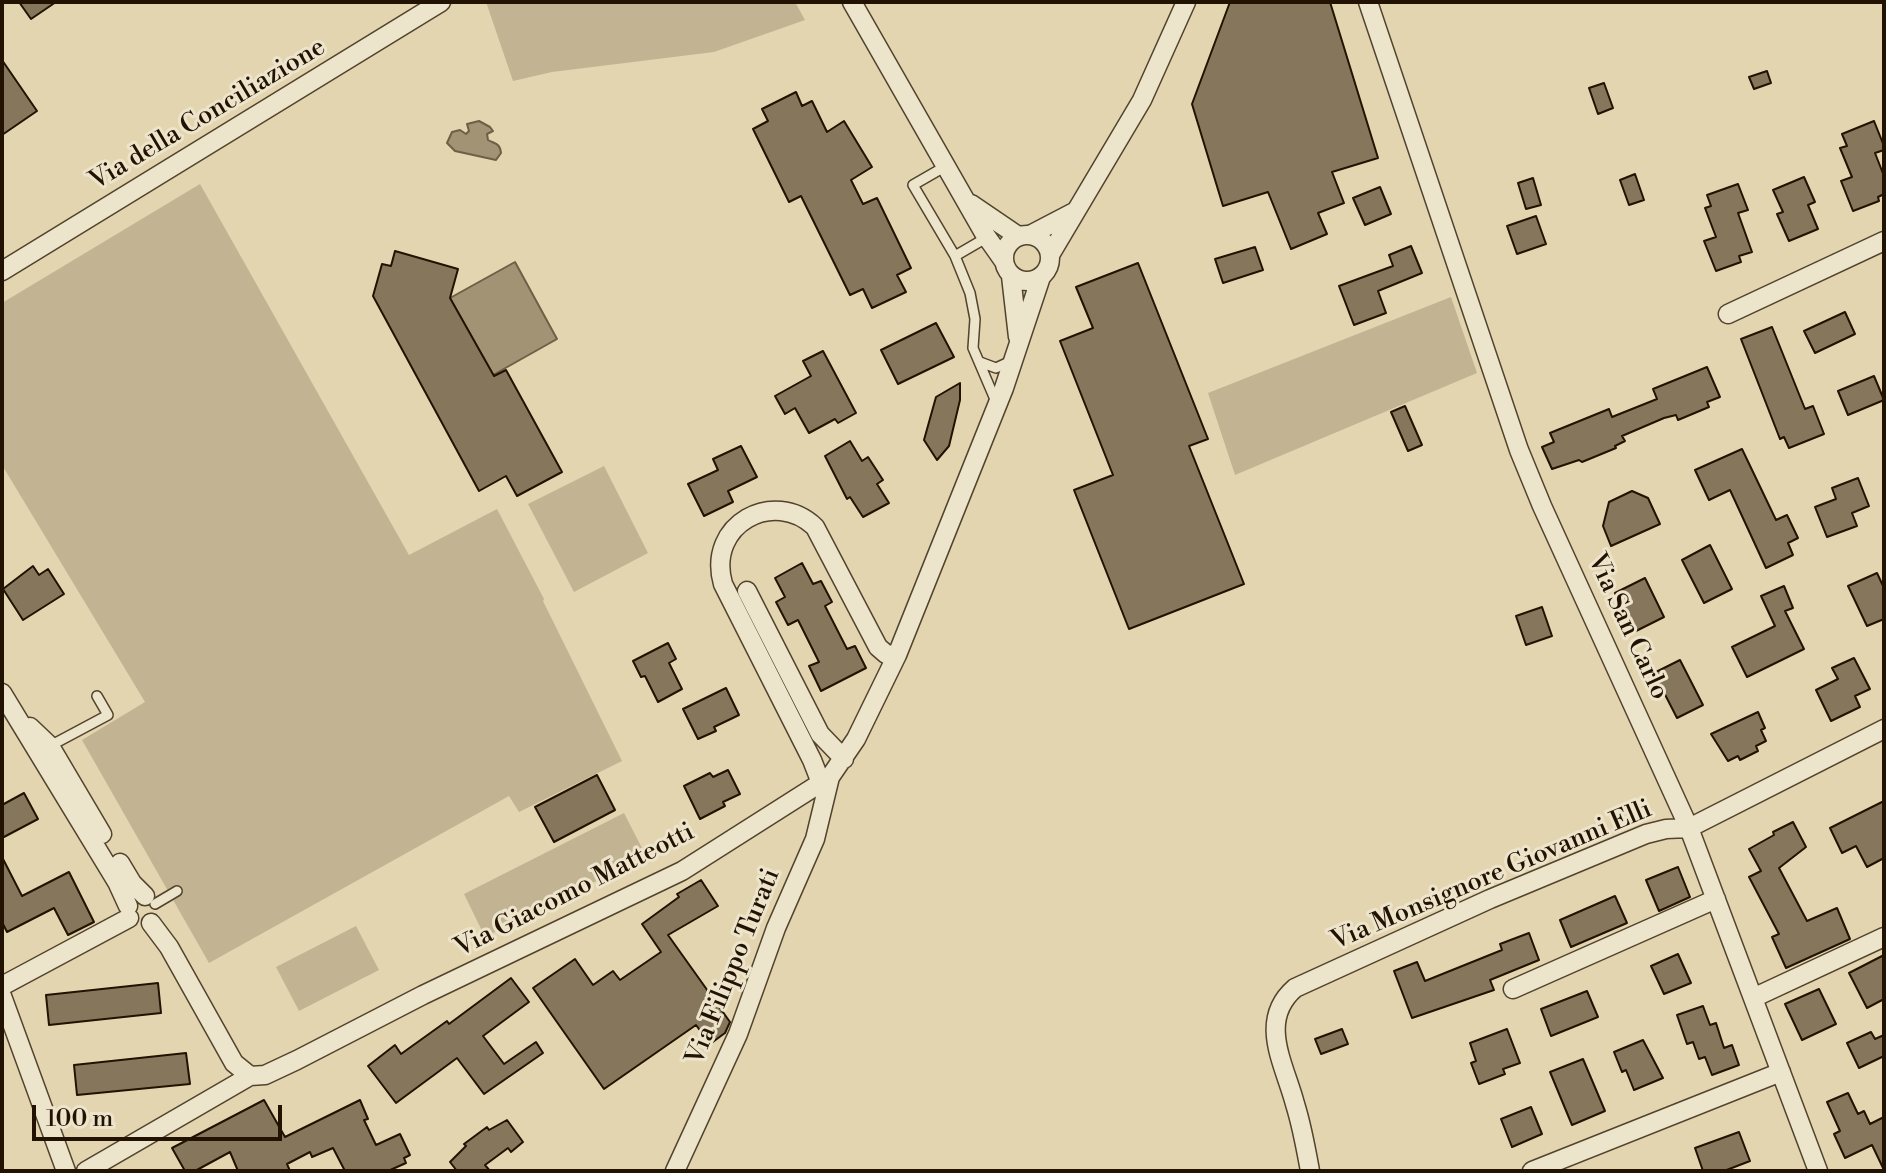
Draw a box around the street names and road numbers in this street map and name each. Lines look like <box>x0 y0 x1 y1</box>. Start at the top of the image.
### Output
street label: Via della Conciliazione <box>84 32 332 198</box>
street label: Via San Carlo <box>1580 549 1674 705</box>
street label: Via Monsignore Giovanni Elli <box>1327 794 1657 958</box>
street label: Via Giacomo Matteotti <box>450 817 700 965</box>
street label: Via Filippo Turati <box>680 864 788 1070</box>

